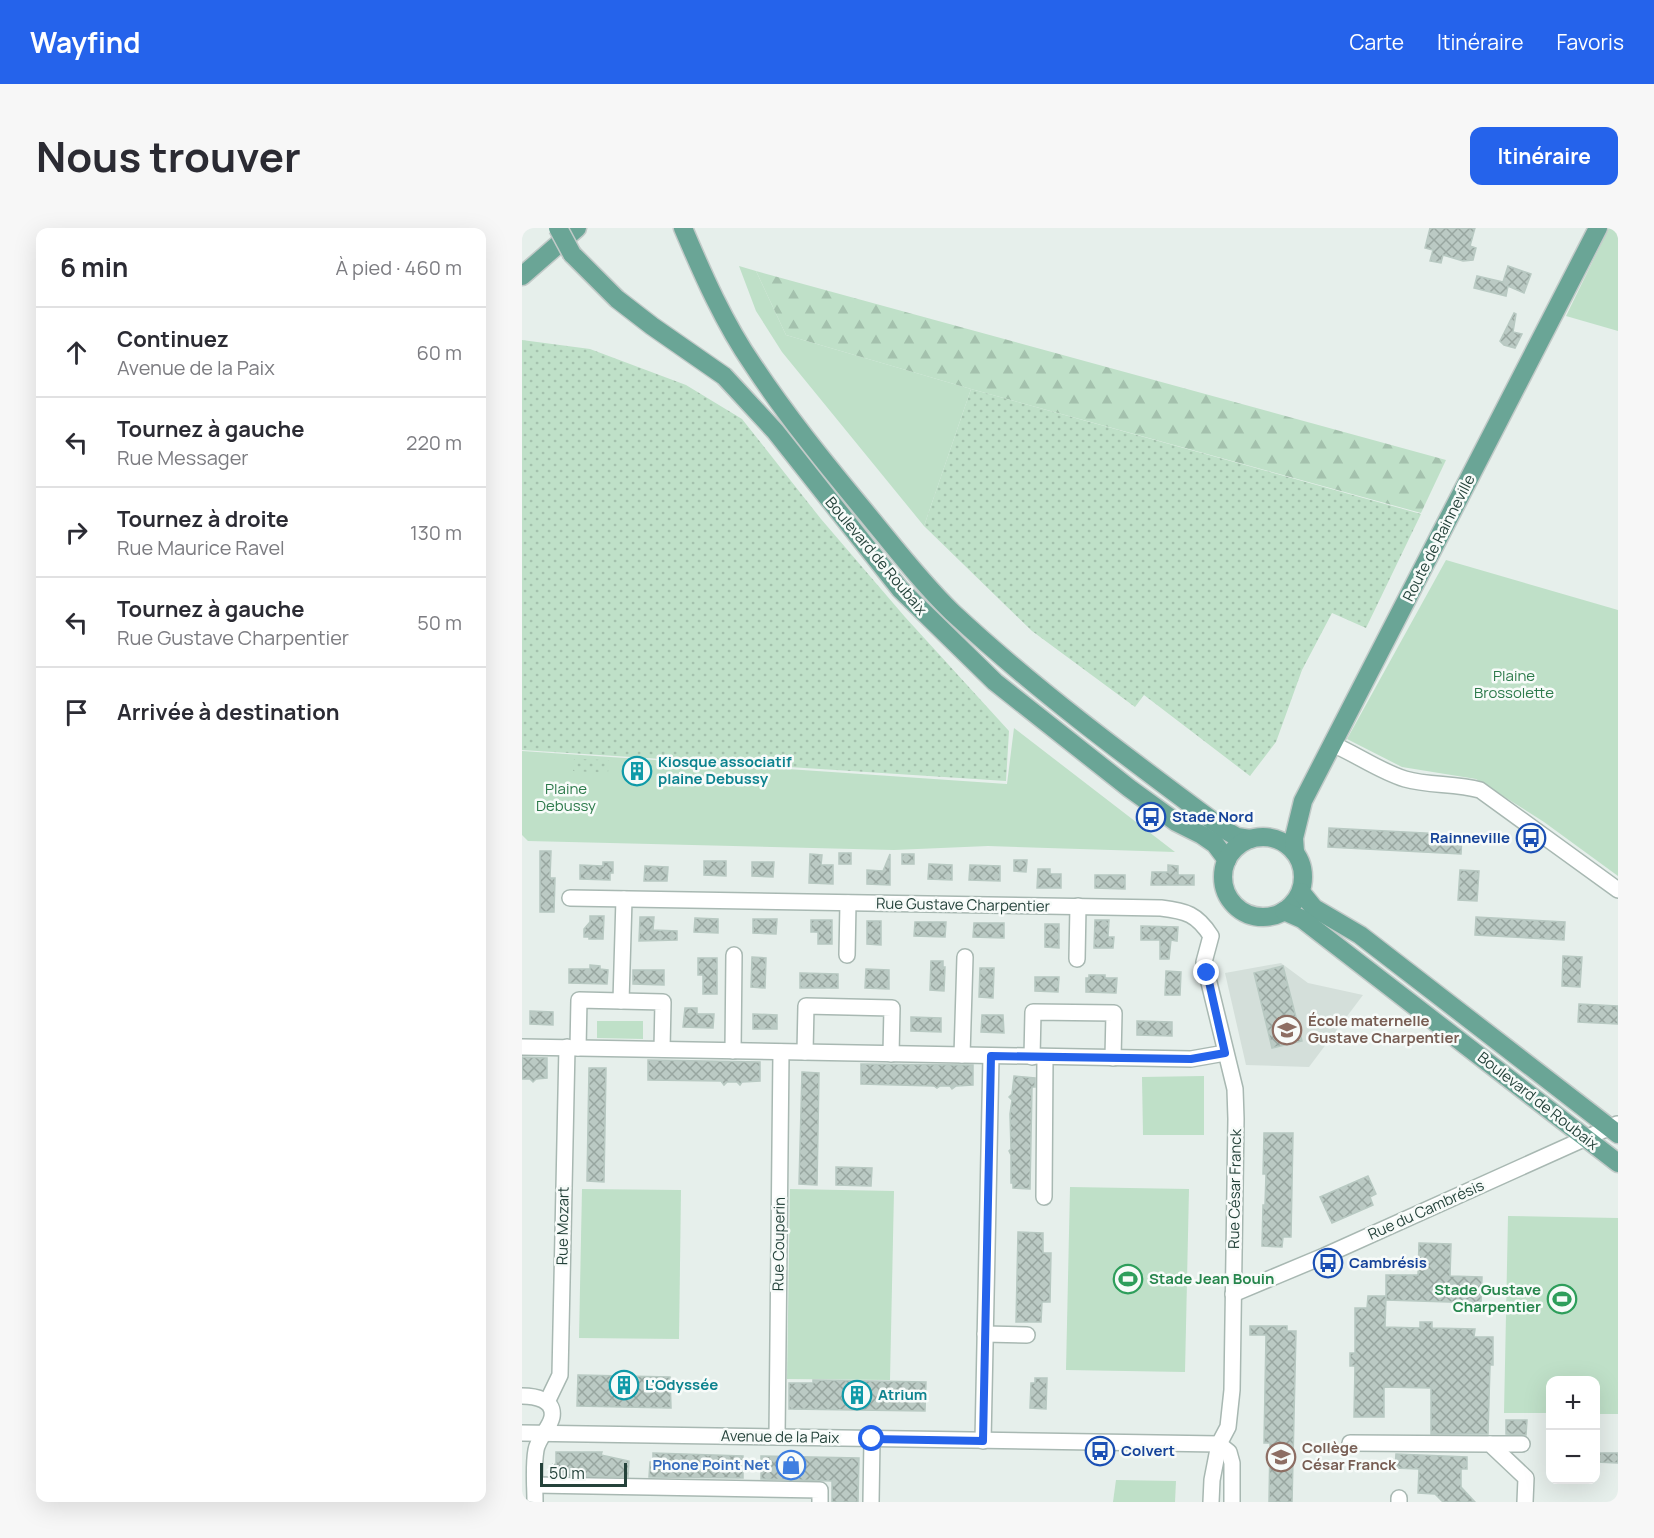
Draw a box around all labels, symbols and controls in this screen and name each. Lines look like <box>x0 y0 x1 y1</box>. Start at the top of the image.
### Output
text: Wayfind <box>30 23 140 61</box>
text: Carte <box>1350 28 1404 56</box>
text: Itinéraire <box>1437 28 1523 56</box>
text: Favoris <box>1556 28 1624 56</box>
text: Nous trouver <box>36 127 301 185</box>
button: Itinéraire <box>1470 127 1618 185</box>
text: 6 min <box>60 249 128 285</box>
text: À pied · 460 m <box>335 254 462 281</box>
text: Continuez <box>117 324 229 354</box>
icon: ahead <box>60 336 93 369</box>
text: 60 m <box>416 339 462 366</box>
text: Avenue de la Paix <box>117 354 275 381</box>
text: Tournez à gauche <box>117 414 304 444</box>
icon: left <box>60 426 93 459</box>
text: 220 m <box>406 429 462 456</box>
text: Rue Messager <box>117 444 249 471</box>
street label: Route de Rainneville <box>1397 471 1480 605</box>
street label: Boulevard de Roubaix <box>821 492 932 619</box>
text: Tournez à droite <box>117 504 289 534</box>
icon: right <box>60 516 93 549</box>
text: 130 m <box>410 519 462 546</box>
text: Rue Maurice Ravel <box>117 534 285 561</box>
text: Tournez à gauche <box>117 594 304 624</box>
icon: left <box>60 606 93 639</box>
text: 50 m <box>417 609 462 636</box>
text: Rue Gustave Charpentier <box>117 624 349 651</box>
park label: Plaine Brossolette <box>1474 665 1554 703</box>
icon: arrive <box>60 696 93 729</box>
text: Arrivée à destination <box>117 697 340 727</box>
place label: Kiosque associatif plaine Debussy <box>658 751 792 789</box>
building icon: Kiosque associatif plaine Debussy <box>621 755 653 787</box>
park label: Plaine Debussy <box>536 778 596 816</box>
bus stop icon: Stade Nord <box>1135 801 1167 833</box>
place label: Stade Nord <box>1172 806 1253 827</box>
bus stop icon: Rainneville <box>1515 822 1547 854</box>
place label: Rainneville <box>1430 827 1510 848</box>
street label: Rue Gustave Charpentier <box>876 892 1051 917</box>
route end <box>1193 959 1219 985</box>
place label: École maternelle Gustave Charpentier <box>1308 1010 1460 1048</box>
school or university icon: École maternelle Gustave Charpentier <box>1271 1014 1303 1046</box>
street label: Boulevard de Roubaix <box>1473 1047 1603 1155</box>
street label: Rue César Franck <box>1223 1128 1246 1249</box>
street label: Rue du Cambrésis <box>1364 1174 1487 1245</box>
street label: Rue Mozart <box>551 1187 574 1265</box>
street label: Rue Couperin <box>767 1197 790 1291</box>
bus stop icon: Cambrésis <box>1312 1247 1344 1279</box>
place label: Cambrésis <box>1349 1252 1427 1273</box>
sports icon: Stade Jean Bouin <box>1112 1263 1144 1295</box>
place label: Stade Jean Bouin <box>1149 1268 1274 1289</box>
place label: Stade Gustave Charpentier <box>1434 1279 1541 1317</box>
sports icon: Stade Gustave Charpentier <box>1546 1283 1578 1315</box>
building icon: L'Odyssée <box>608 1369 640 1401</box>
place label: L'Odyssée <box>645 1374 718 1395</box>
map controls <box>1546 1376 1600 1484</box>
button: + <box>1546 1376 1600 1430</box>
building icon: Atrium <box>841 1379 873 1411</box>
place label: Atrium <box>878 1384 927 1405</box>
street label: Avenue de la Paix <box>721 1425 839 1448</box>
route start <box>858 1425 884 1451</box>
button: − <box>1546 1430 1600 1484</box>
bus stop icon: Colvert <box>1084 1435 1116 1467</box>
place label: Collège César Franck <box>1302 1437 1397 1475</box>
place label: Colvert <box>1121 1440 1175 1461</box>
school or university icon: Collège César Franck <box>1265 1441 1297 1473</box>
shop icon: Phone Point Net <box>775 1449 807 1481</box>
place label: Phone Point Net <box>652 1454 770 1475</box>
scale bar <box>540 1460 627 1488</box>
text: 50 m <box>549 1462 585 1484</box>

